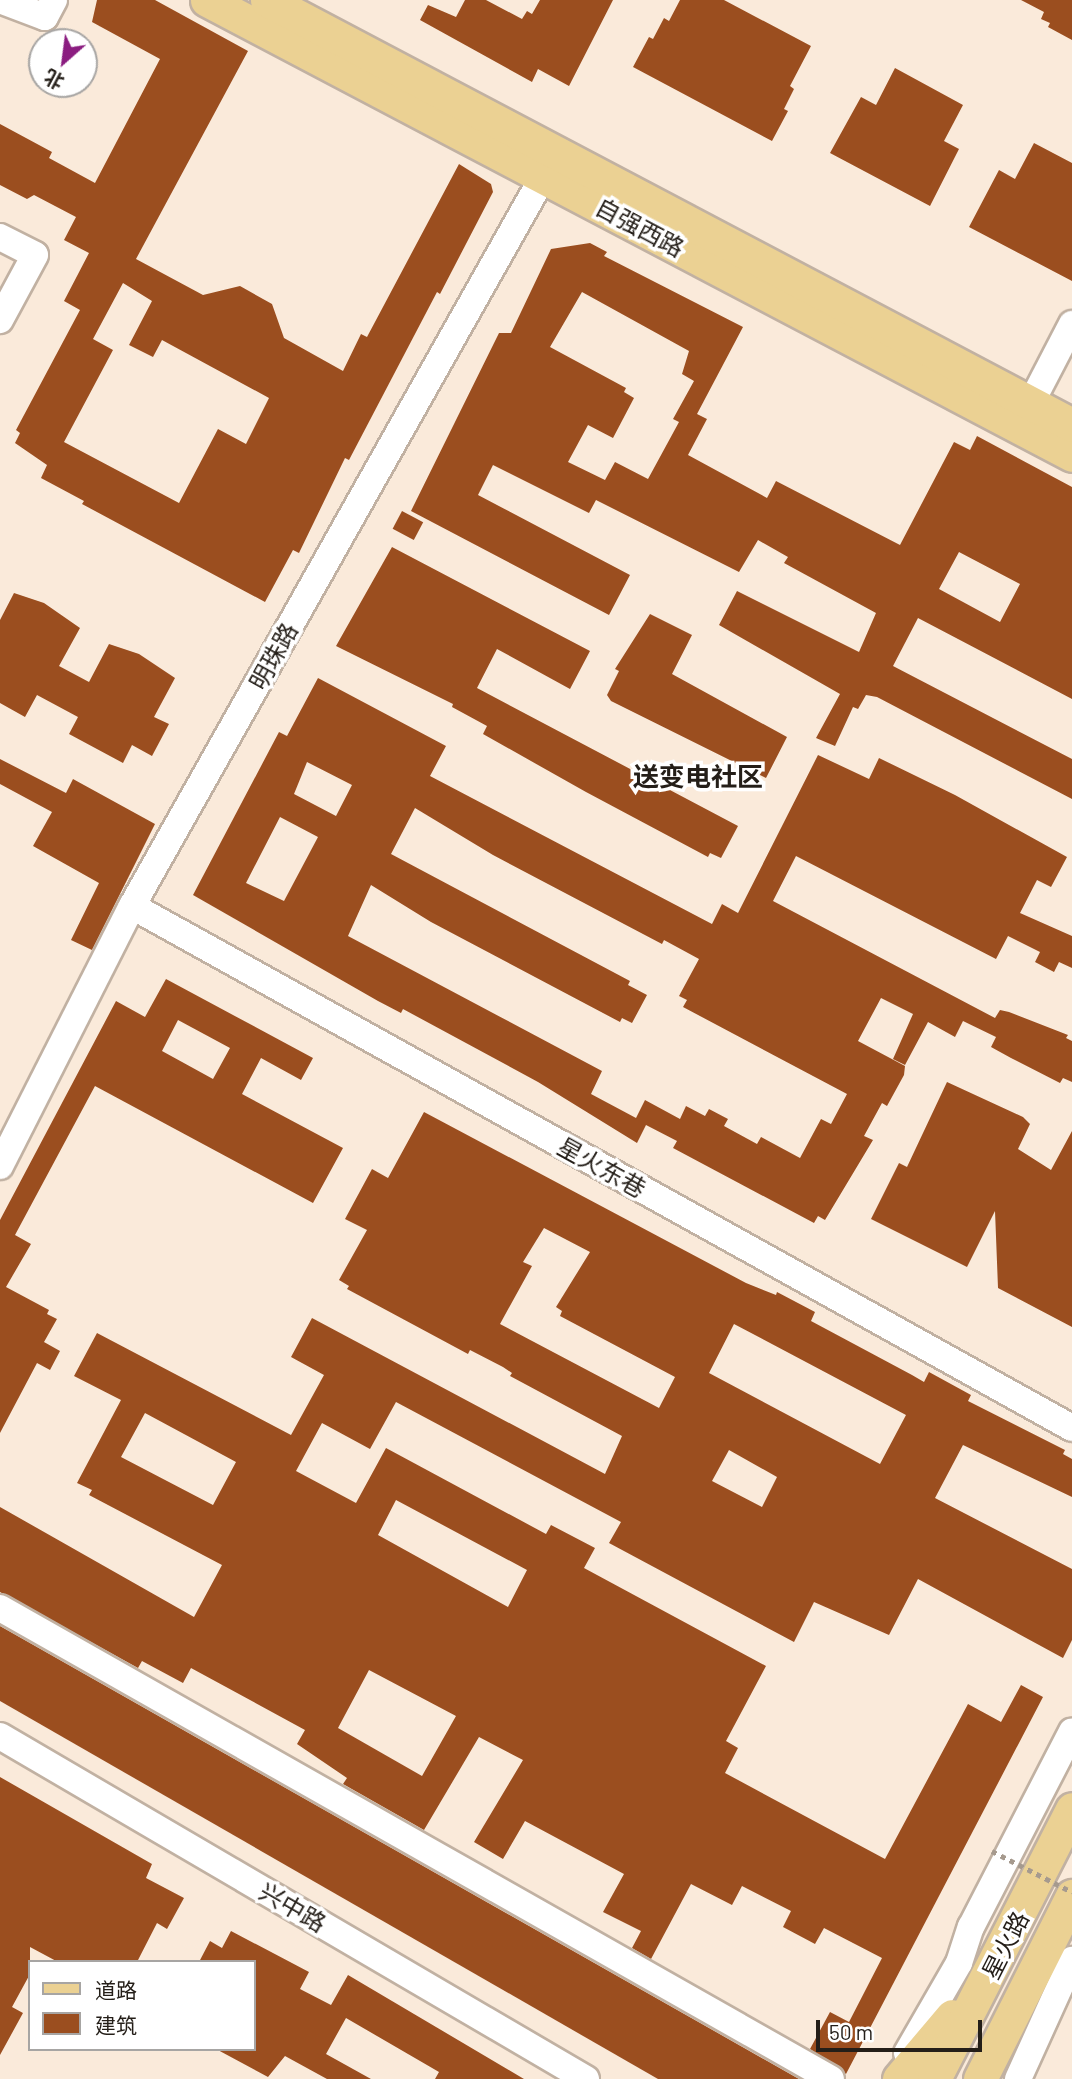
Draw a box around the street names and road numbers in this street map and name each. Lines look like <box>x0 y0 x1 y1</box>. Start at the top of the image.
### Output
street label: 自强西路 <box>591 192 689 262</box>
street label: 明珠路 <box>243 618 303 694</box>
street label: 星火东巷 <box>553 1131 651 1203</box>
street label: 兴中路 <box>255 1877 331 1937</box>
street label: 星火路 <box>976 1906 1034 1984</box>

